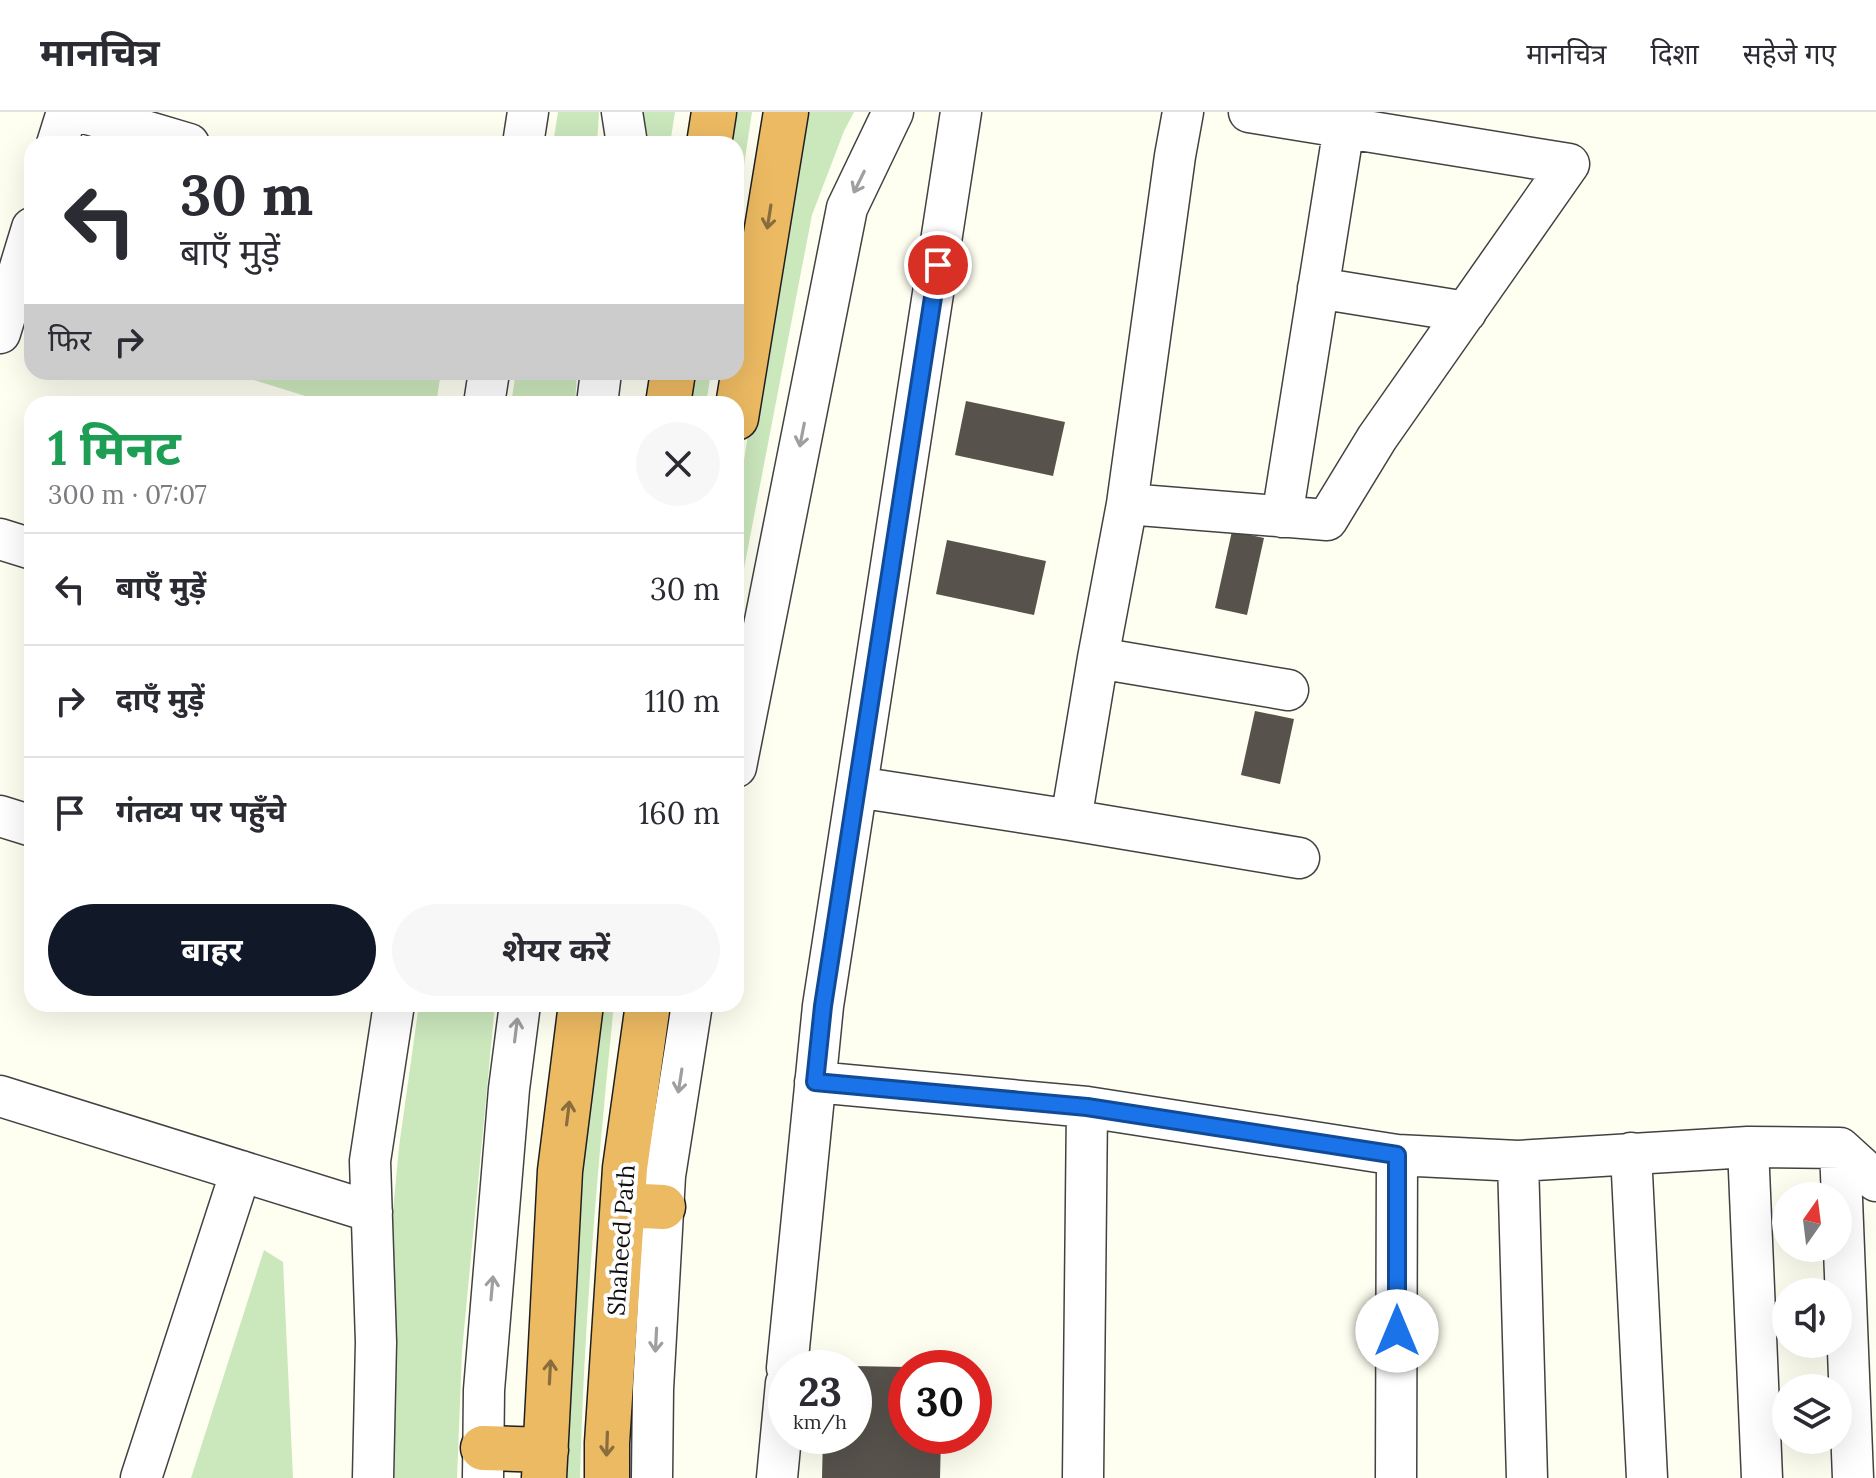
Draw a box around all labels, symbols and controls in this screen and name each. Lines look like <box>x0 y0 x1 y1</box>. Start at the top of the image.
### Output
text: मानचित्र <box>40 28 160 76</box>
text: मानचित्र <box>1526 36 1606 72</box>
text: दिशा <box>1650 36 1699 72</box>
text: सहेजे गए <box>1743 36 1836 72</box>
text: 30 m <box>180 159 313 230</box>
icon: left <box>48 168 152 272</box>
one-way arrow <box>851 170 867 194</box>
one-way arrow <box>761 203 776 229</box>
text: बाएँ मुड़ें <box>180 229 280 275</box>
pin <box>904 231 972 299</box>
icon: arrive <box>916 243 960 287</box>
icon: right <box>107 320 151 364</box>
text: फिर <box>48 321 91 359</box>
text: 1 मिनट <box>48 417 181 478</box>
button: close <box>636 422 720 506</box>
one-way arrow <box>794 422 809 447</box>
text: 300 m · 07:07 <box>48 478 207 511</box>
icon: left <box>48 567 92 611</box>
text: बाएँ मुड़ें <box>116 568 206 606</box>
text: 30 m <box>650 570 720 608</box>
icon: right <box>48 679 92 723</box>
text: दाएँ मुड़ें <box>116 680 204 718</box>
text: 110 m <box>645 682 720 720</box>
icon: arrive <box>48 791 92 835</box>
text: गंतव्य पर पहुँचे <box>116 792 286 830</box>
text: 160 m <box>638 794 720 832</box>
button: बाहर <box>48 904 376 996</box>
button: शेयर करें <box>392 904 720 996</box>
one-way arrow <box>509 1017 524 1043</box>
one-way arrow <box>672 1068 687 1093</box>
one-way arrow <box>560 1100 575 1127</box>
street label: Shaheed Path <box>600 1163 642 1317</box>
north arrow <box>1772 1182 1852 1262</box>
map controls <box>1772 1182 1852 1454</box>
one-way arrow <box>485 1275 500 1302</box>
button: sound <box>1772 1278 1852 1358</box>
position arrow <box>1355 1289 1439 1373</box>
one-way arrow <box>648 1326 663 1353</box>
speed limit sign: 30 <box>888 1350 992 1454</box>
one-way arrow <box>542 1359 557 1386</box>
text: 23 <box>798 1366 842 1417</box>
button: layers <box>1772 1374 1852 1454</box>
text: km/h <box>793 1409 847 1434</box>
one-way arrow <box>600 1430 615 1457</box>

